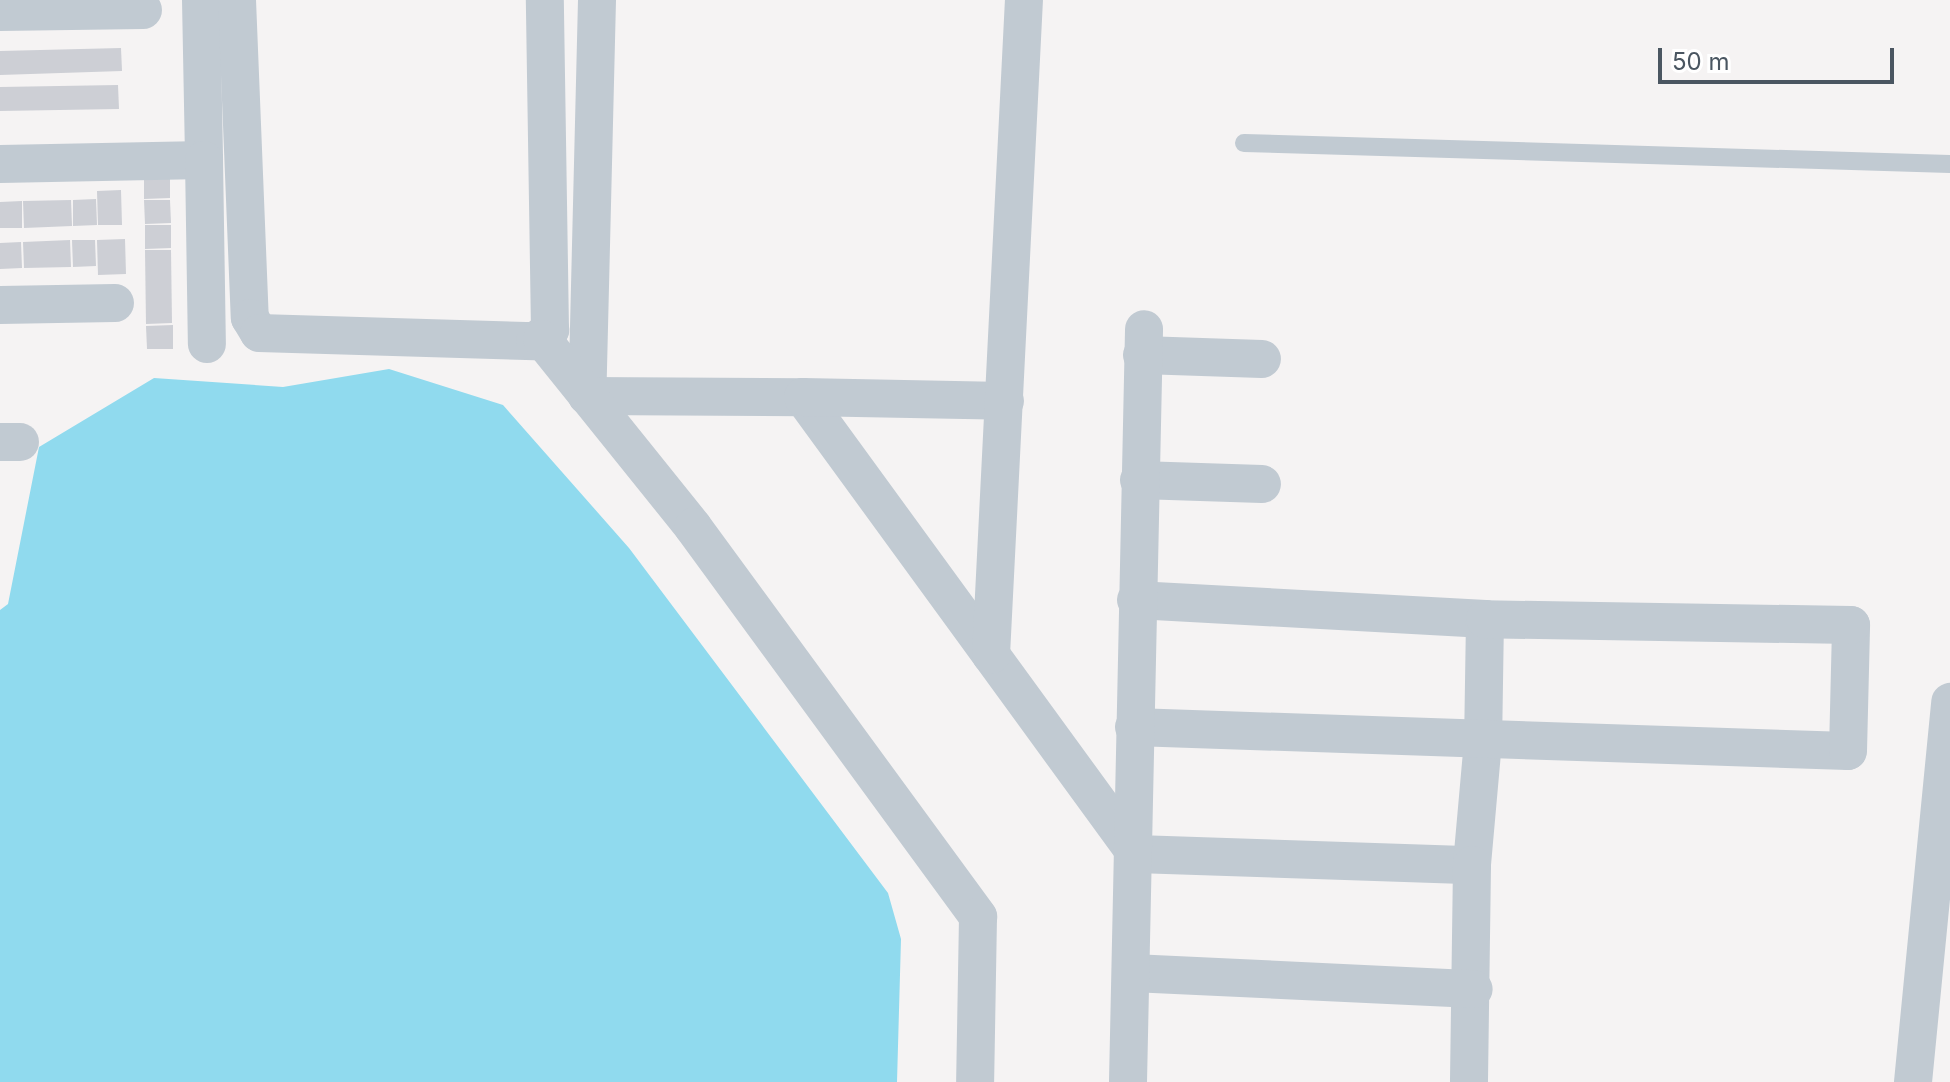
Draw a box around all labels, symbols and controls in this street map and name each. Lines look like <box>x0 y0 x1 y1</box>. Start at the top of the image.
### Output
scale bar <box>1662 32 1898 82</box>
text: 50 m <box>1672 47 1730 76</box>

